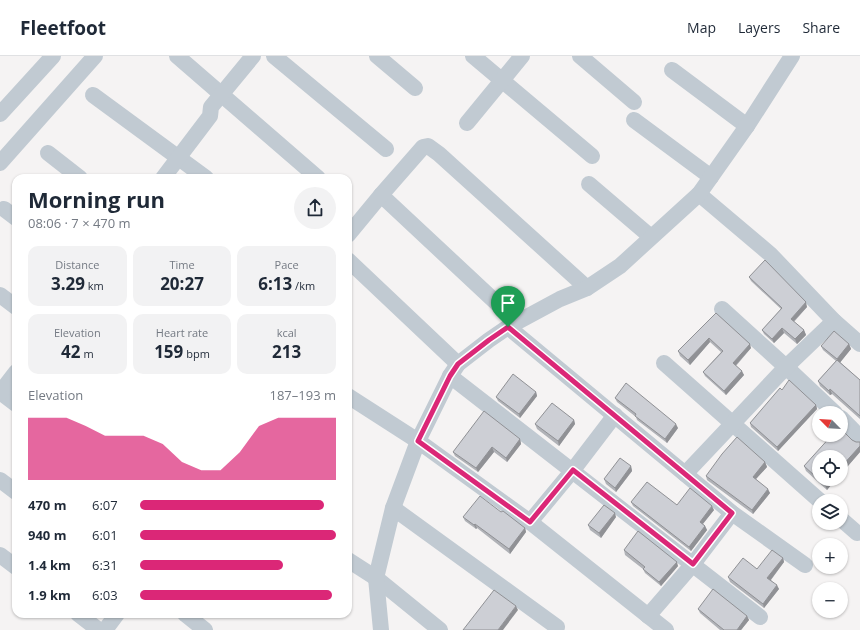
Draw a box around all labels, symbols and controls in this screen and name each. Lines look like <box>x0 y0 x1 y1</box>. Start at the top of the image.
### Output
text: Fleetfoot <box>20 15 106 41</box>
text: Map <box>687 18 716 37</box>
text: Layers <box>738 18 780 37</box>
text: Share <box>802 18 840 37</box>
text: Morning run <box>28 184 165 214</box>
button: share <box>294 187 336 229</box>
text: 08:06 · 7 × 470 m <box>28 214 131 232</box>
text: Distance <box>55 257 99 272</box>
text: Time <box>169 257 195 272</box>
text: Pace <box>275 257 299 272</box>
text: 3.29 <box>51 272 85 295</box>
text: 20:27 <box>160 272 204 295</box>
text: 6:13 <box>258 272 292 295</box>
text: km <box>85 278 104 293</box>
text: /km <box>292 278 315 293</box>
pin <box>491 286 525 327</box>
icon: arrive <box>497 292 519 314</box>
text: Elevation <box>54 325 101 340</box>
text: Heart rate <box>156 325 208 340</box>
text: kcal <box>277 325 297 340</box>
text: 42 <box>61 340 81 363</box>
text: 159 <box>154 340 183 363</box>
text: 213 <box>272 340 301 363</box>
text: m <box>81 346 94 361</box>
text: bpm <box>183 346 210 361</box>
text: Elevation <box>28 386 83 404</box>
text: 187–193 m <box>269 386 336 404</box>
north arrow <box>812 406 848 442</box>
map controls <box>812 406 848 618</box>
button: locate <box>812 450 848 486</box>
button: layers <box>812 494 848 530</box>
text: 470 m <box>28 496 66 514</box>
text: 6:07 <box>92 496 118 514</box>
text: 940 m <box>28 526 66 544</box>
text: 6:01 <box>92 526 118 544</box>
button: + <box>812 538 848 574</box>
text: 1.4 km <box>28 556 71 574</box>
text: 6:31 <box>92 556 118 574</box>
button: − <box>812 582 848 618</box>
text: 1.9 km <box>28 586 71 604</box>
text: 6:03 <box>92 586 118 604</box>

